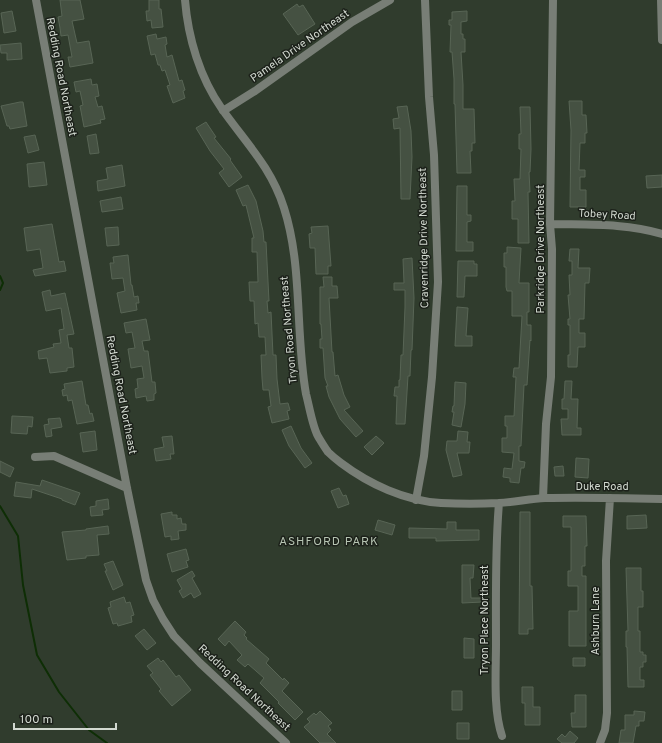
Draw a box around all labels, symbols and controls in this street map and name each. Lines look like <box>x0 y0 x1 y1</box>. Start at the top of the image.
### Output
street label: Pamela Drive Northeast <box>248 7 352 85</box>
street label: Redding Road Northeast <box>43 16 79 138</box>
street label: Cravenridge Drive Northeast <box>416 167 432 309</box>
street label: Parkridge Drive Northeast <box>534 185 548 313</box>
street label: Tobey Road <box>578 207 636 223</box>
street label: Tryon Road Northeast <box>277 276 301 384</box>
street label: Redding Road Northeast <box>103 334 139 456</box>
street label: Duke Road <box>575 480 629 494</box>
district label: ASHFORD PARK <box>279 534 379 550</box>
street label: Tryon Place Northeast <box>478 565 492 675</box>
street label: Ashburn Lane <box>589 587 603 655</box>
street label: Redding Road Northeast <box>195 642 293 734</box>
scale bar <box>14 705 116 731</box>
text: 100 m <box>20 712 53 728</box>

